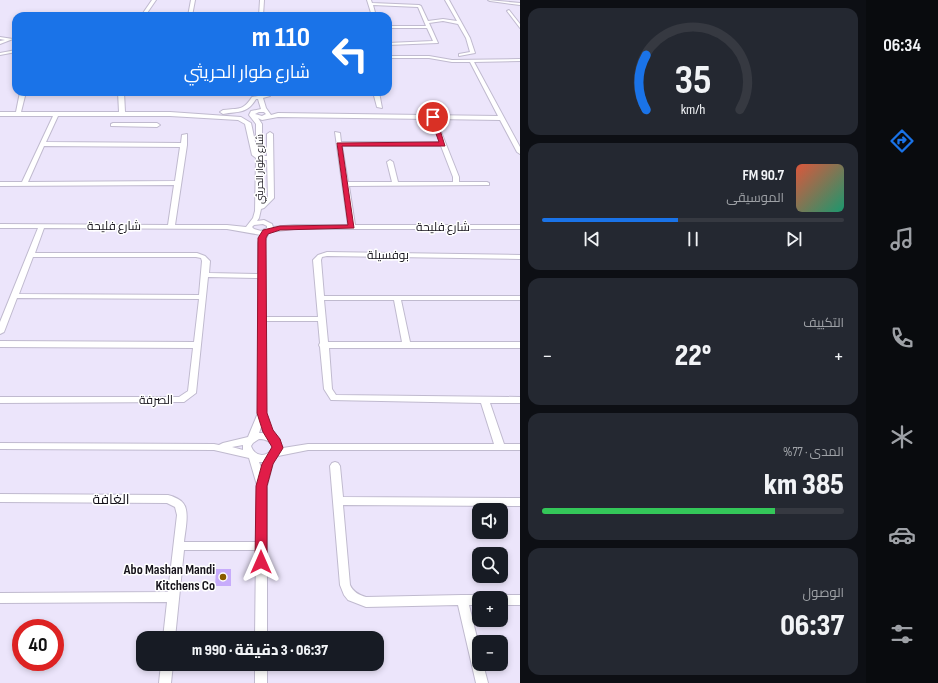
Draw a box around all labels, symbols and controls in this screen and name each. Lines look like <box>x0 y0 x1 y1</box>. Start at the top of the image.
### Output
text: 110 m <box>252 21 310 54</box>
icon: left <box>324 28 376 80</box>
text: 06:34 <box>883 35 921 56</box>
text: 35 <box>675 55 711 104</box>
text: شارع طوار الحريثي <box>184 62 310 83</box>
pin <box>416 100 450 134</box>
text: km/h <box>681 100 705 117</box>
icon: arrive <box>422 106 444 128</box>
icon: directions <box>888 127 916 155</box>
street label: شارع طوار الحريثي <box>254 134 267 204</box>
text: 90.7 FM <box>743 166 784 185</box>
text: الموسيقى <box>726 190 784 206</box>
street label: شارع فليحة <box>87 219 141 234</box>
street label: شارع فليحة <box>416 220 470 235</box>
icon: music <box>888 225 916 253</box>
icon: previous <box>581 228 603 250</box>
icon: pause <box>682 228 704 250</box>
icon: next <box>783 228 805 250</box>
street label: بوفسيلة <box>367 248 409 263</box>
text: التكييف <box>803 315 844 331</box>
icon: phone <box>888 324 916 352</box>
text: 22° <box>675 338 711 374</box>
text: − <box>542 343 553 370</box>
text: + <box>833 343 844 370</box>
street label: الصرفة <box>139 393 173 408</box>
icon: climate <box>888 423 916 451</box>
text: المدى · 77% <box>783 444 844 460</box>
text: 385 km <box>764 467 844 503</box>
street label: الغافة <box>92 491 130 508</box>
map controls <box>472 503 508 671</box>
button: sound <box>472 503 508 539</box>
icon: car <box>888 521 916 549</box>
position arrow <box>240 541 282 583</box>
button: search <box>472 547 508 583</box>
place label: Abo Mashan Mandi Kitchens Co <box>123 561 215 594</box>
marker: Abo Mashan Mandi Kitchens Co <box>218 572 228 582</box>
text: الوصول <box>803 585 844 601</box>
button: + <box>472 591 508 627</box>
text: 06:37 <box>780 608 844 644</box>
speed limit sign: 40 <box>12 619 64 671</box>
icon: filters <box>888 620 916 648</box>
button: − <box>472 635 508 671</box>
text: 06:37 · 3 دقيقة · 990 m <box>192 641 328 660</box>

